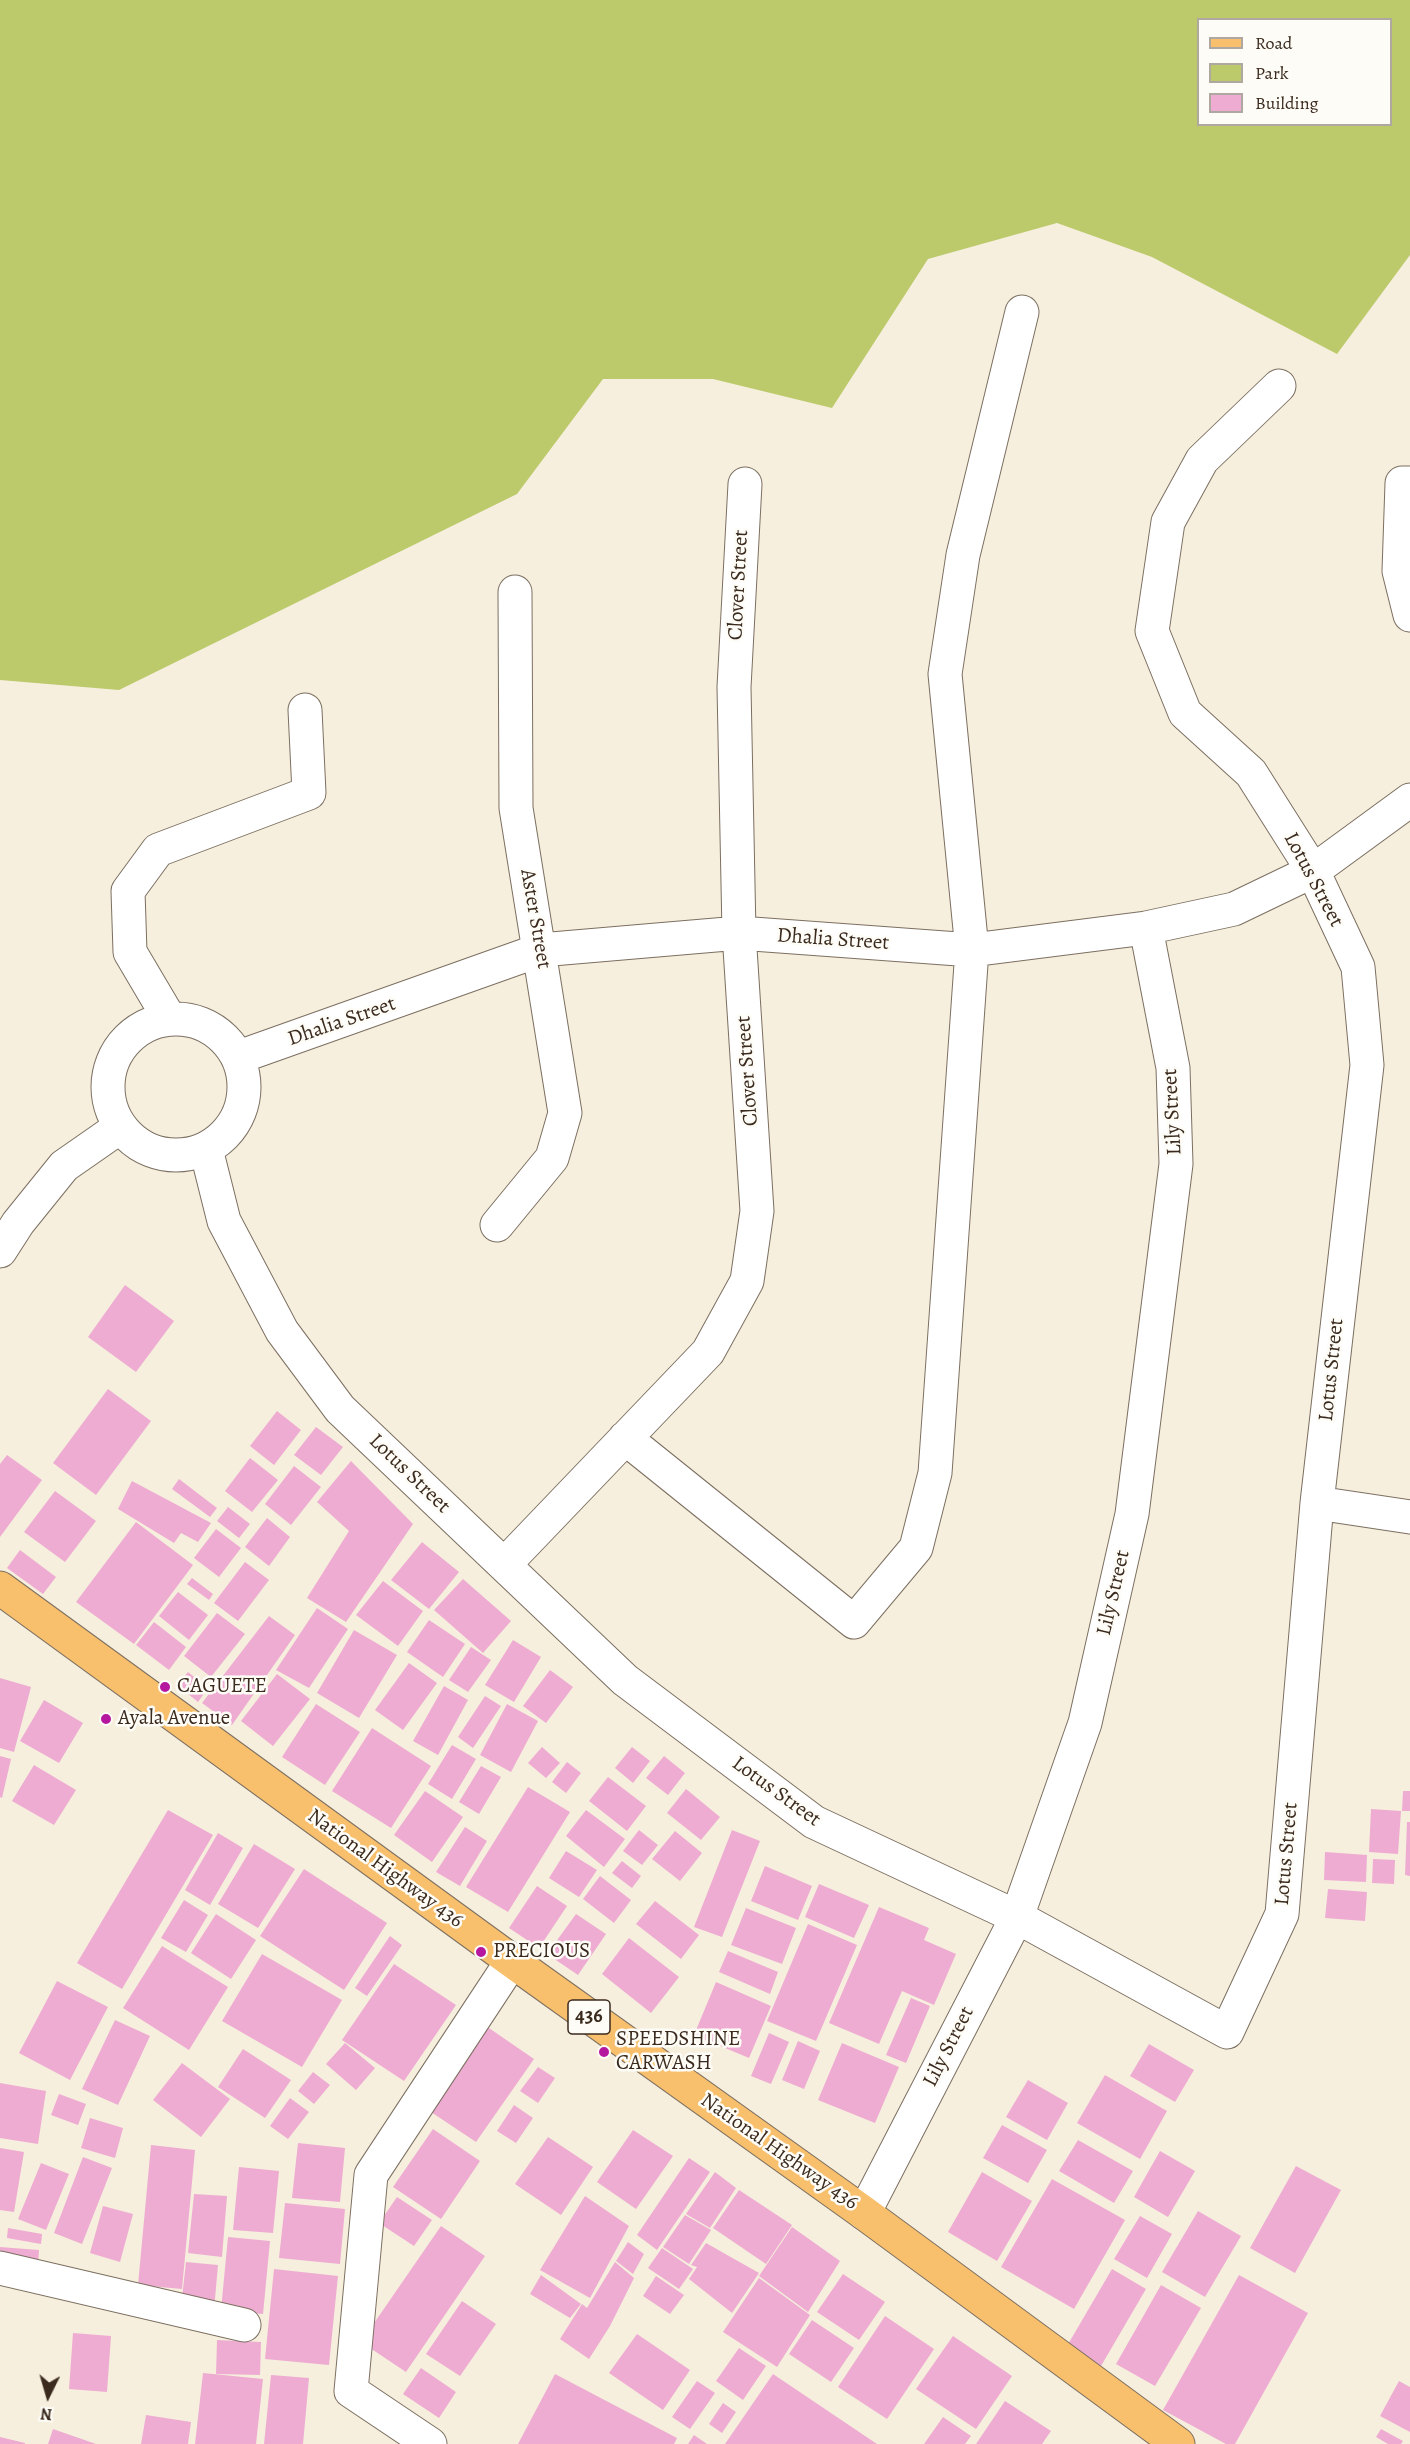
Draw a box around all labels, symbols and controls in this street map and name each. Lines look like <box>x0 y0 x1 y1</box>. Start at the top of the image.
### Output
legend <box>1197 18 1392 126</box>
text: Road <box>1255 31 1292 55</box>
text: Park <box>1255 61 1289 85</box>
text: Building <box>1255 91 1319 115</box>
street label: Clover Street <box>724 529 754 641</box>
street label: Lotus Street <box>1278 828 1348 932</box>
street label: Aster Street <box>514 867 556 971</box>
street label: Dhalia Street <box>776 924 890 956</box>
street label: Dhalia Street <box>285 992 399 1052</box>
street label: Clover Street <box>732 1015 764 1127</box>
street label: Lily Street <box>1158 1068 1188 1156</box>
street label: Lotus Street <box>1314 1317 1350 1423</box>
street label: Lotus Street <box>363 1429 455 1519</box>
street label: Lily Street <box>1092 1548 1136 1638</box>
place label: CAGUETE <box>177 1674 267 1700</box>
marker: CAGUETE <box>158 1680 172 1694</box>
place label: Ayala Avenue <box>118 1706 230 1732</box>
marker: Ayala Avenue <box>99 1712 113 1726</box>
street label: Lotus Street <box>727 1751 825 1833</box>
street label: Lotus Street <box>1270 1801 1304 1907</box>
street label: National Highway 436 <box>302 1804 468 1934</box>
place label: PRECIOUS <box>493 1939 590 1965</box>
marker: PRECIOUS <box>474 1945 488 1959</box>
road number: 436 <box>568 2000 610 2034</box>
street label: Lily Street <box>918 2003 980 2091</box>
place label: SPEEDSHINE CARWASH <box>616 2027 740 2077</box>
marker: SPEEDSHINE CARWASH <box>597 2045 611 2059</box>
street label: National Highway 436 <box>695 2088 863 2216</box>
north arrow <box>18 2366 78 2426</box>
text: N <box>40 2402 53 2425</box>

